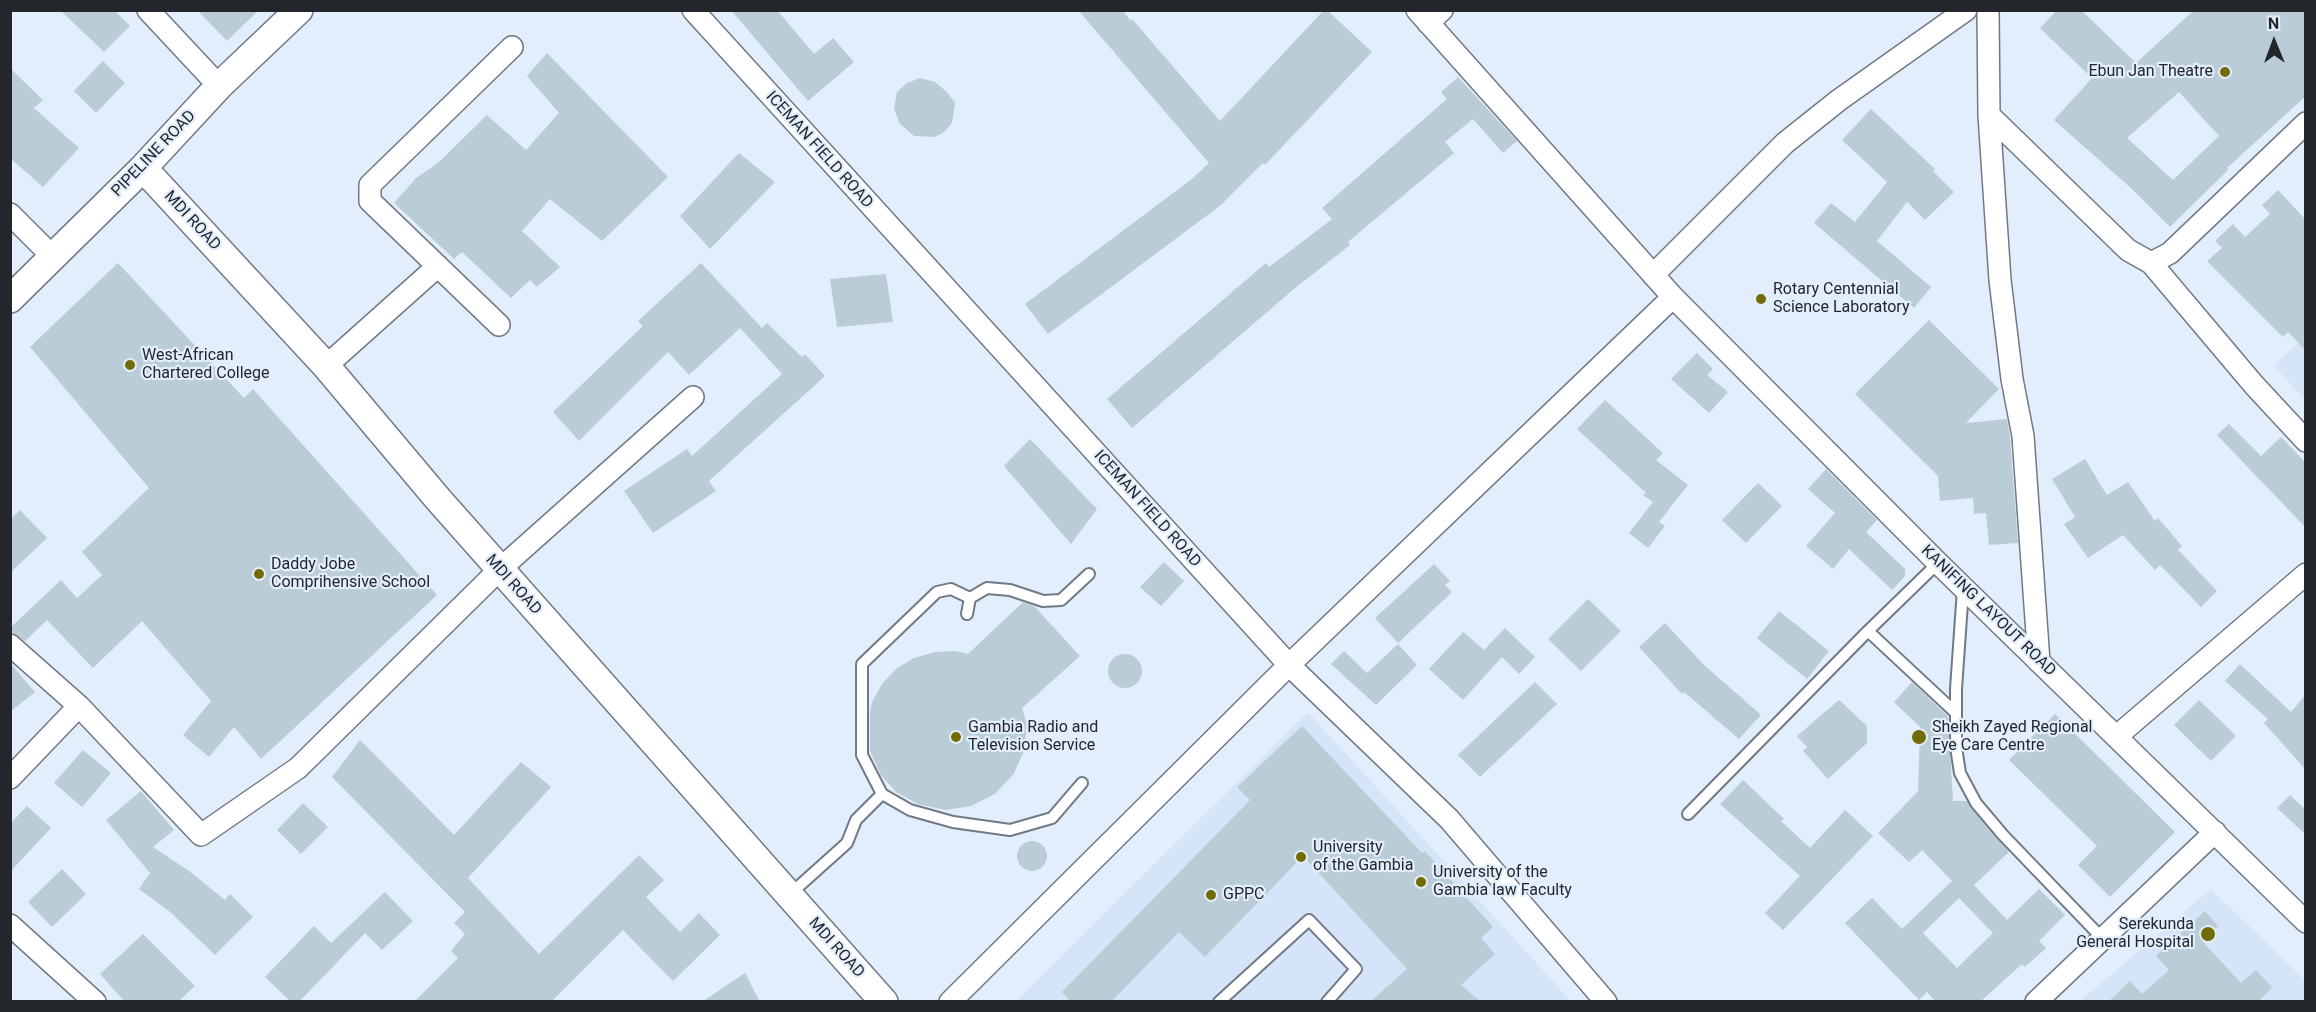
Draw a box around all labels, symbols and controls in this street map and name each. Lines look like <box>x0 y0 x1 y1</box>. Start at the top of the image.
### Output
north arrow <box>2244 12 2304 72</box>
text: N <box>2268 14 2279 33</box>
place label: Ebun Jan Theatre <box>2088 62 2213 82</box>
marker: Ebun Jan Theatre <box>2218 65 2232 79</box>
street label: ICEMAN FIELD ROAD <box>761 88 877 212</box>
street label: PIPELINE ROAD <box>108 107 200 201</box>
street label: MDI ROAD <box>160 187 224 255</box>
place label: Rotary Centennial Science Laboratory <box>1773 280 1909 318</box>
marker: Rotary Centennial Science Laboratory <box>1754 292 1768 306</box>
place label: West-African Chartered College <box>142 346 269 384</box>
marker: West-African Chartered College <box>123 358 137 372</box>
street label: ICEMAN FIELD ROAD <box>1089 447 1205 571</box>
street label: KANIFING LAYOUT ROAD <box>1917 542 2059 680</box>
street label: MDI ROAD <box>481 551 545 619</box>
place label: Daddy Jobe Comprihensive School <box>271 555 430 593</box>
marker: Daddy Jobe Comprihensive School <box>252 567 266 581</box>
place label: Gambia Radio and Television Service <box>968 718 1098 756</box>
place label: Sheikh Zayed Regional Eye Care Centre <box>1932 718 2092 756</box>
marker: Sheikh Zayed Regional Eye Care Centre <box>1910 728 1928 746</box>
marker: Gambia Radio and Television Service <box>949 730 963 744</box>
place label: University of the Gambia <box>1313 838 1413 876</box>
marker: University of the Gambia <box>1294 850 1308 864</box>
place label: University of the Gambia law Faculty <box>1433 863 1572 901</box>
marker: University of the Gambia law Faculty <box>1414 875 1428 889</box>
place label: GPPC <box>1223 885 1264 905</box>
marker: GPPC <box>1204 888 1218 902</box>
street label: MDI ROAD <box>804 914 868 982</box>
place label: Serekunda General Hospital <box>2076 915 2194 953</box>
marker: Serekunda General Hospital <box>2199 925 2217 943</box>

